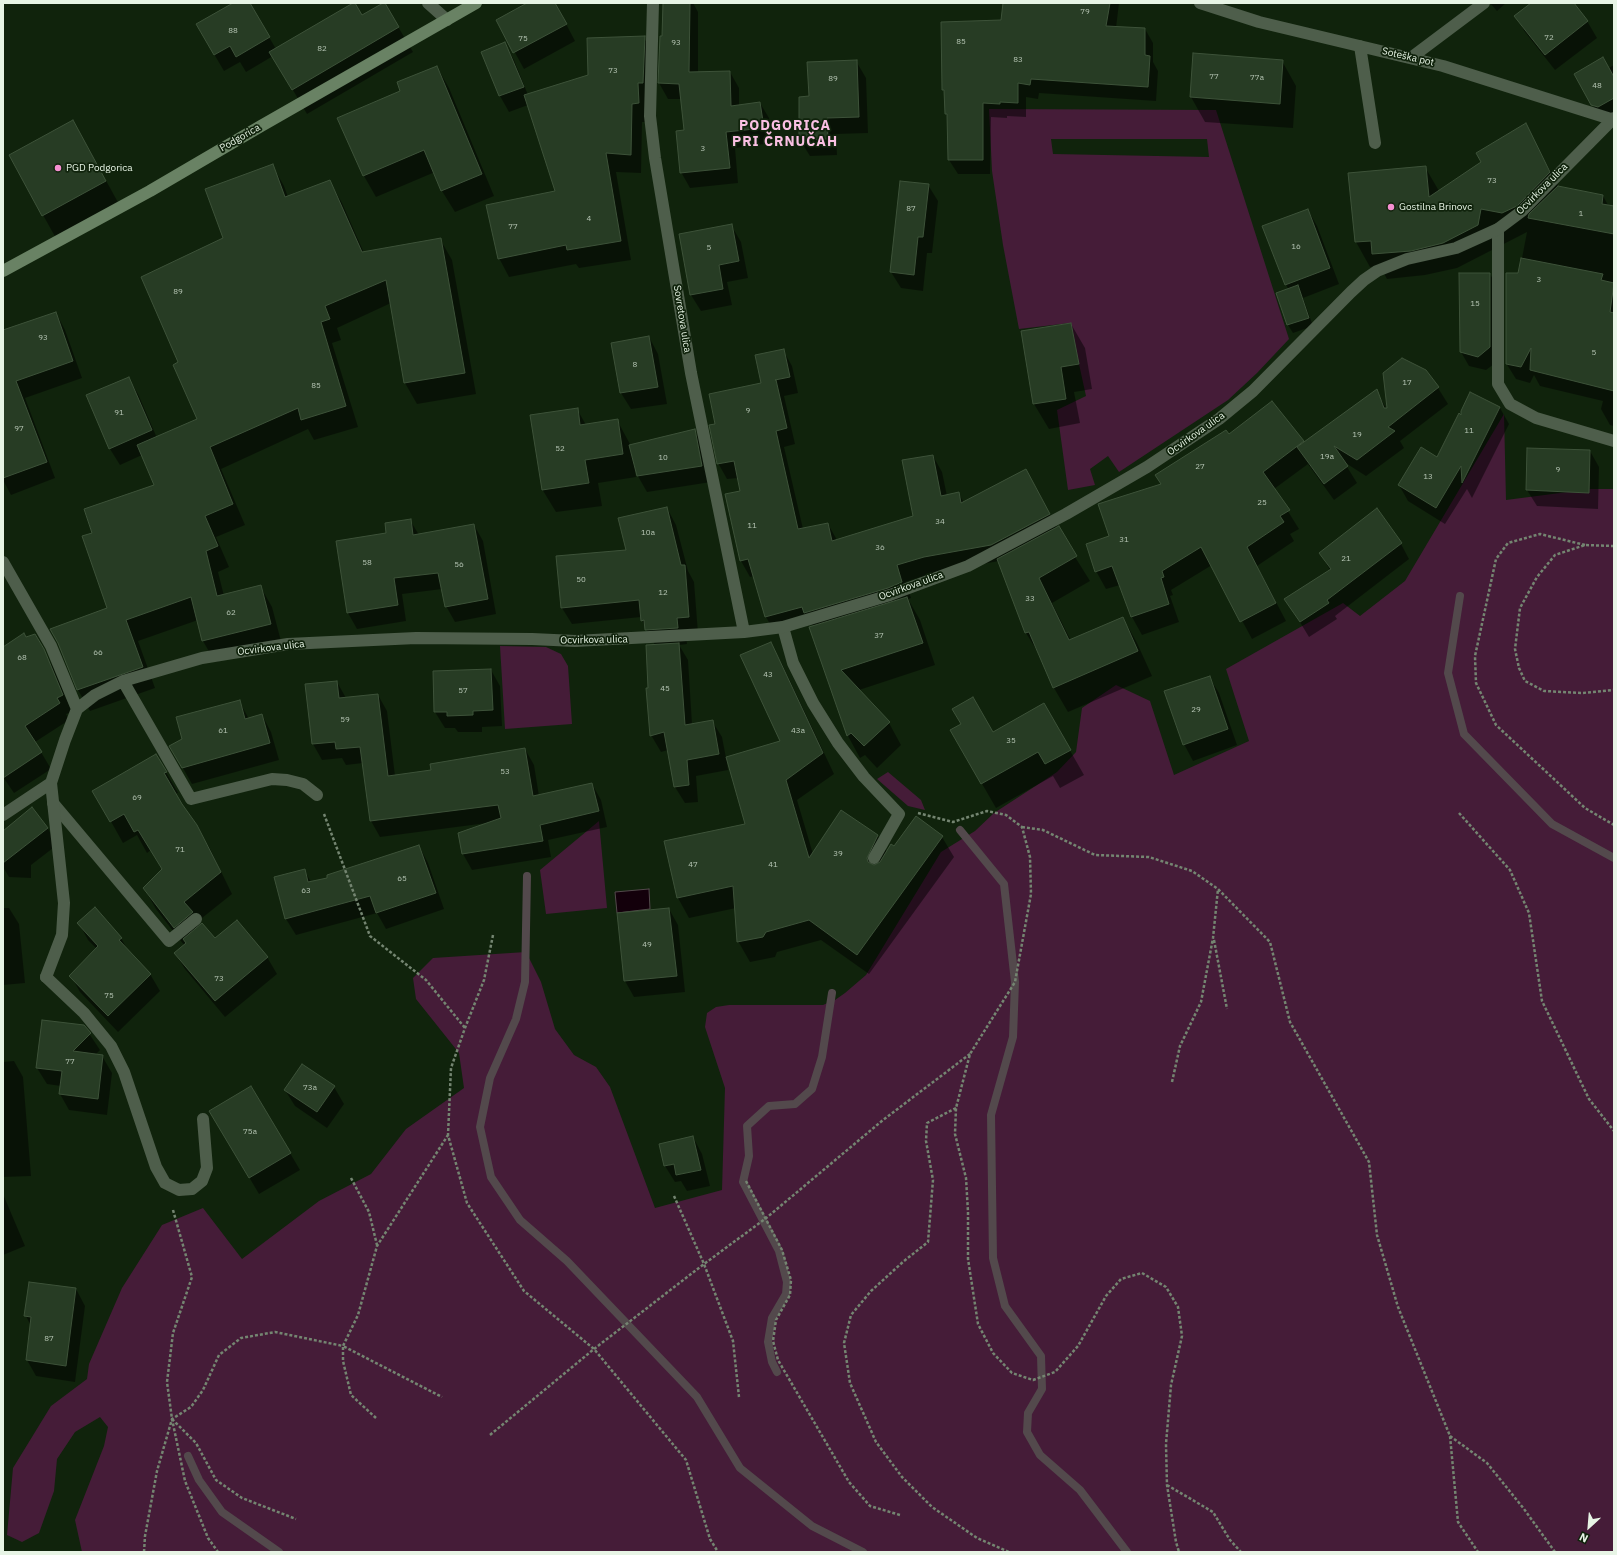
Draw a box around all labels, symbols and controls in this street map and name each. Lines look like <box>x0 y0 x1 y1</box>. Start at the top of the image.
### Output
house number: 79 <box>1080 7 1090 17</box>
house number: 88 <box>228 26 238 36</box>
house number: 72 <box>1544 33 1554 43</box>
house number: 75 <box>518 34 528 44</box>
house number: 85 <box>956 37 966 47</box>
house number: 93 <box>671 38 681 48</box>
house number: 82 <box>317 44 327 54</box>
street label: Soteška pot <box>1381 45 1435 69</box>
house number: 83 <box>1013 55 1023 65</box>
house number: 73 <box>608 66 618 76</box>
house number: 77 <box>1209 72 1219 82</box>
house number: 77a <box>1250 73 1264 83</box>
house number: 89 <box>828 74 838 84</box>
house number: 48 <box>1592 81 1602 91</box>
district label: PODGORICA PRI ČRNUČAH <box>732 118 838 150</box>
street label: Podgorica <box>218 122 262 154</box>
house number: 3 <box>701 144 705 154</box>
street label: Ocvirkova ulica <box>1514 161 1570 217</box>
place label: PGD Podgorica <box>66 162 133 174</box>
marker: PGD Podgorica <box>53 163 63 173</box>
house number: 73 <box>1487 176 1497 186</box>
place label: Gostilna Brinovc <box>1399 201 1472 213</box>
marker: Gostilna Brinovc <box>1386 202 1396 212</box>
house number: 87 <box>906 204 916 214</box>
house number: 1 <box>1579 209 1583 219</box>
house number: 4 <box>587 214 591 224</box>
house number: 77 <box>508 222 518 232</box>
house number: 16 <box>1291 242 1301 252</box>
house number: 5 <box>707 243 711 253</box>
house number: 3 <box>1537 275 1541 285</box>
street label: Sovretova ulica <box>671 284 693 354</box>
house number: 89 <box>173 287 183 297</box>
house number: 15 <box>1470 299 1480 309</box>
house number: 93 <box>38 333 48 343</box>
house number: 5 <box>1592 348 1596 358</box>
house number: 8 <box>633 360 637 370</box>
house number: 17 <box>1402 378 1412 388</box>
house number: 85 <box>311 381 321 391</box>
house number: 9 <box>746 406 750 416</box>
house number: 91 <box>114 408 124 418</box>
street label: Ocvirkova ulica <box>1165 410 1227 458</box>
house number: 97 <box>14 424 24 434</box>
house number: 11 <box>1464 426 1474 436</box>
house number: 19 <box>1352 430 1362 440</box>
house number: 52 <box>555 444 565 454</box>
house number: 19a <box>1320 452 1334 462</box>
house number: 10 <box>658 453 668 463</box>
house number: 27 <box>1195 462 1205 472</box>
house number: 9 <box>1556 465 1560 475</box>
house number: 13 <box>1423 472 1433 482</box>
house number: 25 <box>1257 498 1267 508</box>
house number: 34 <box>935 517 945 527</box>
house number: 11 <box>747 521 757 531</box>
house number: 10a <box>641 528 655 538</box>
house number: 31 <box>1119 535 1129 545</box>
house number: 36 <box>875 543 885 553</box>
house number: 21 <box>1341 554 1351 564</box>
house number: 58 <box>362 558 372 568</box>
house number: 56 <box>454 560 464 570</box>
street label: Ocvirkova ulica <box>877 569 945 603</box>
house number: 50 <box>576 575 586 585</box>
house number: 12 <box>658 588 668 598</box>
house number: 33 <box>1025 594 1035 604</box>
house number: 62 <box>226 608 236 618</box>
house number: 37 <box>874 631 884 641</box>
street label: Ocvirkova ulica <box>560 633 628 647</box>
street label: Ocvirkova ulica <box>237 638 305 658</box>
house number: 66 <box>93 648 103 658</box>
house number: 68 <box>17 653 27 663</box>
house number: 43 <box>763 670 773 680</box>
house number: 45 <box>660 684 670 694</box>
house number: 57 <box>458 686 468 696</box>
house number: 29 <box>1191 705 1201 715</box>
house number: 59 <box>340 715 350 725</box>
house number: 61 <box>218 726 228 736</box>
house number: 43a <box>791 726 805 736</box>
house number: 35 <box>1006 736 1016 746</box>
house number: 53 <box>500 767 510 777</box>
house number: 69 <box>132 793 142 803</box>
house number: 71 <box>175 845 185 855</box>
house number: 39 <box>833 849 843 859</box>
house number: 47 <box>688 860 698 870</box>
house number: 41 <box>768 860 778 870</box>
house number: 65 <box>397 874 407 884</box>
house number: 63 <box>301 886 311 896</box>
house number: 49 <box>642 940 652 950</box>
house number: 73 <box>214 974 224 984</box>
house number: 75 <box>104 991 114 1001</box>
house number: 77 <box>65 1057 75 1067</box>
house number: 73a <box>303 1083 317 1093</box>
house number: 75a <box>243 1127 257 1137</box>
house number: 87 <box>44 1334 54 1344</box>
north arrow <box>1569 1507 1609 1547</box>
text: N <box>1577 1530 1590 1546</box>

